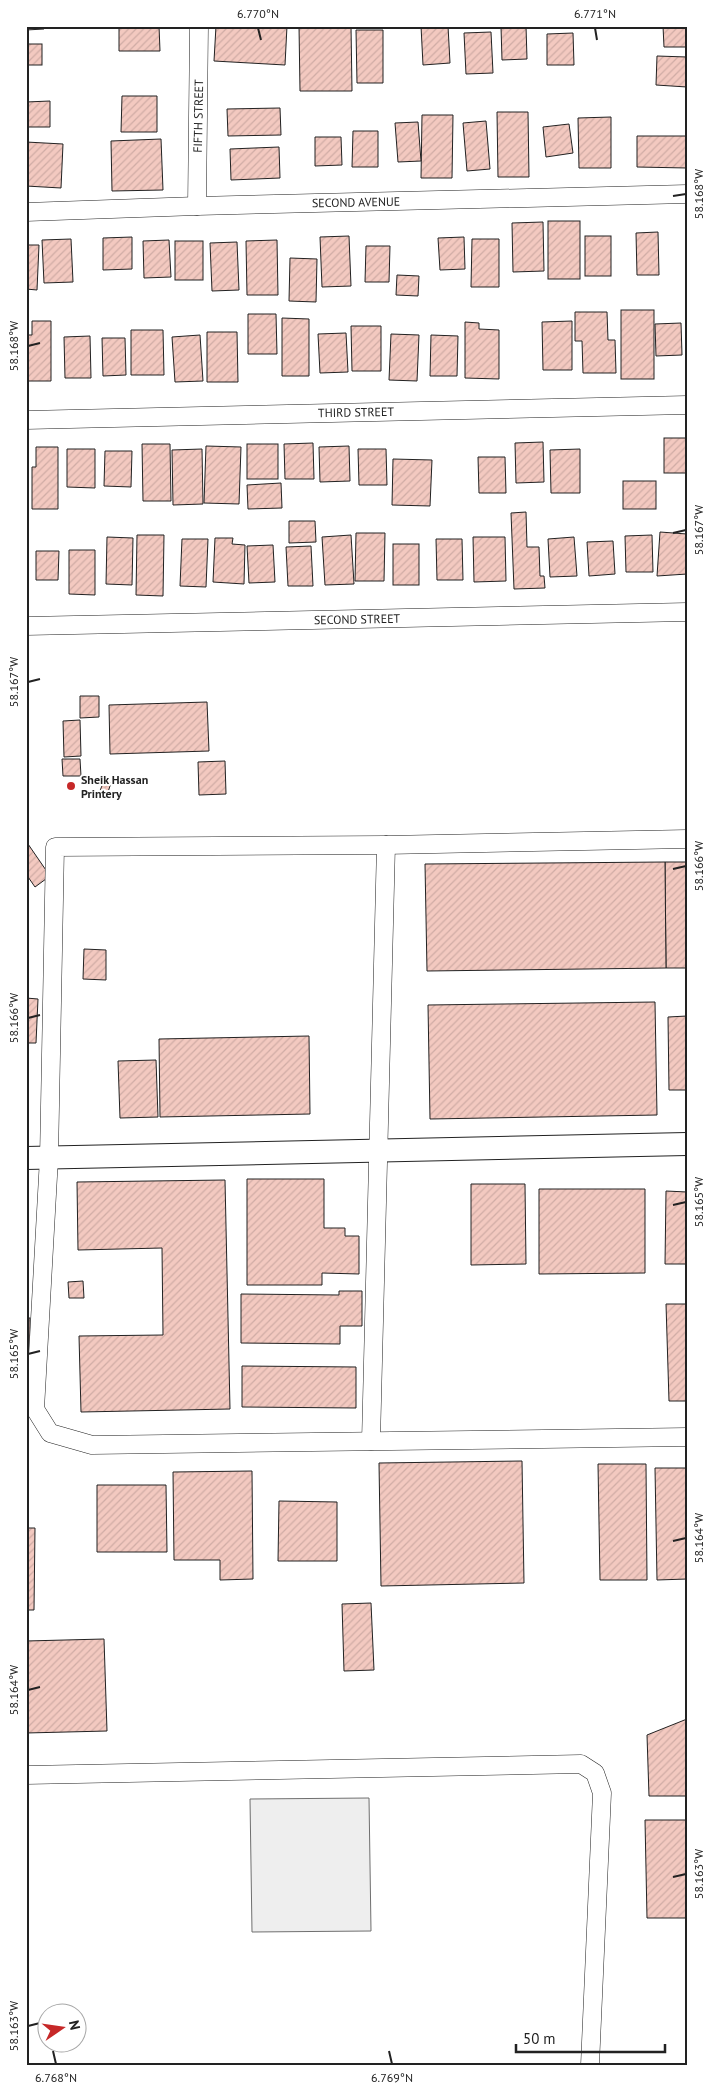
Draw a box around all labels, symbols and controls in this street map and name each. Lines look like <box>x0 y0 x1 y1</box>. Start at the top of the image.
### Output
text: 6.770°N <box>237 6 279 21</box>
text: 6.771°N <box>574 6 616 21</box>
street label: FIFTH STREET <box>190 79 206 153</box>
text: 58.168°W <box>691 169 706 219</box>
street label: SECOND AVENUE <box>312 194 400 210</box>
text: 58.168°W <box>6 321 21 371</box>
street label: THIRD STREET <box>318 404 395 420</box>
text: 58.167°W <box>691 505 706 555</box>
street label: SECOND STREET <box>314 611 401 627</box>
text: 58.167°W <box>6 657 21 707</box>
place label: Sheik Hassan Printery <box>81 772 148 801</box>
marker: Sheik Hassan Printery <box>65 780 77 792</box>
text: 58.166°W <box>691 841 706 891</box>
text: 58.166°W <box>6 993 21 1043</box>
text: 58.165°W <box>691 1177 706 1227</box>
text: 58.165°W <box>6 1329 21 1379</box>
text: 58.164°W <box>691 1513 706 1563</box>
text: 58.164°W <box>6 1665 21 1715</box>
text: 58.163°W <box>691 1849 706 1899</box>
text: 58.163°W <box>6 2001 21 2051</box>
north arrow <box>38 2004 88 2054</box>
text: N <box>65 2019 84 2032</box>
scale bar <box>516 2021 664 2053</box>
text: 50 m <box>523 2029 556 2048</box>
text: 6.768°N <box>35 2070 77 2085</box>
text: 6.769°N <box>371 2070 413 2085</box>

